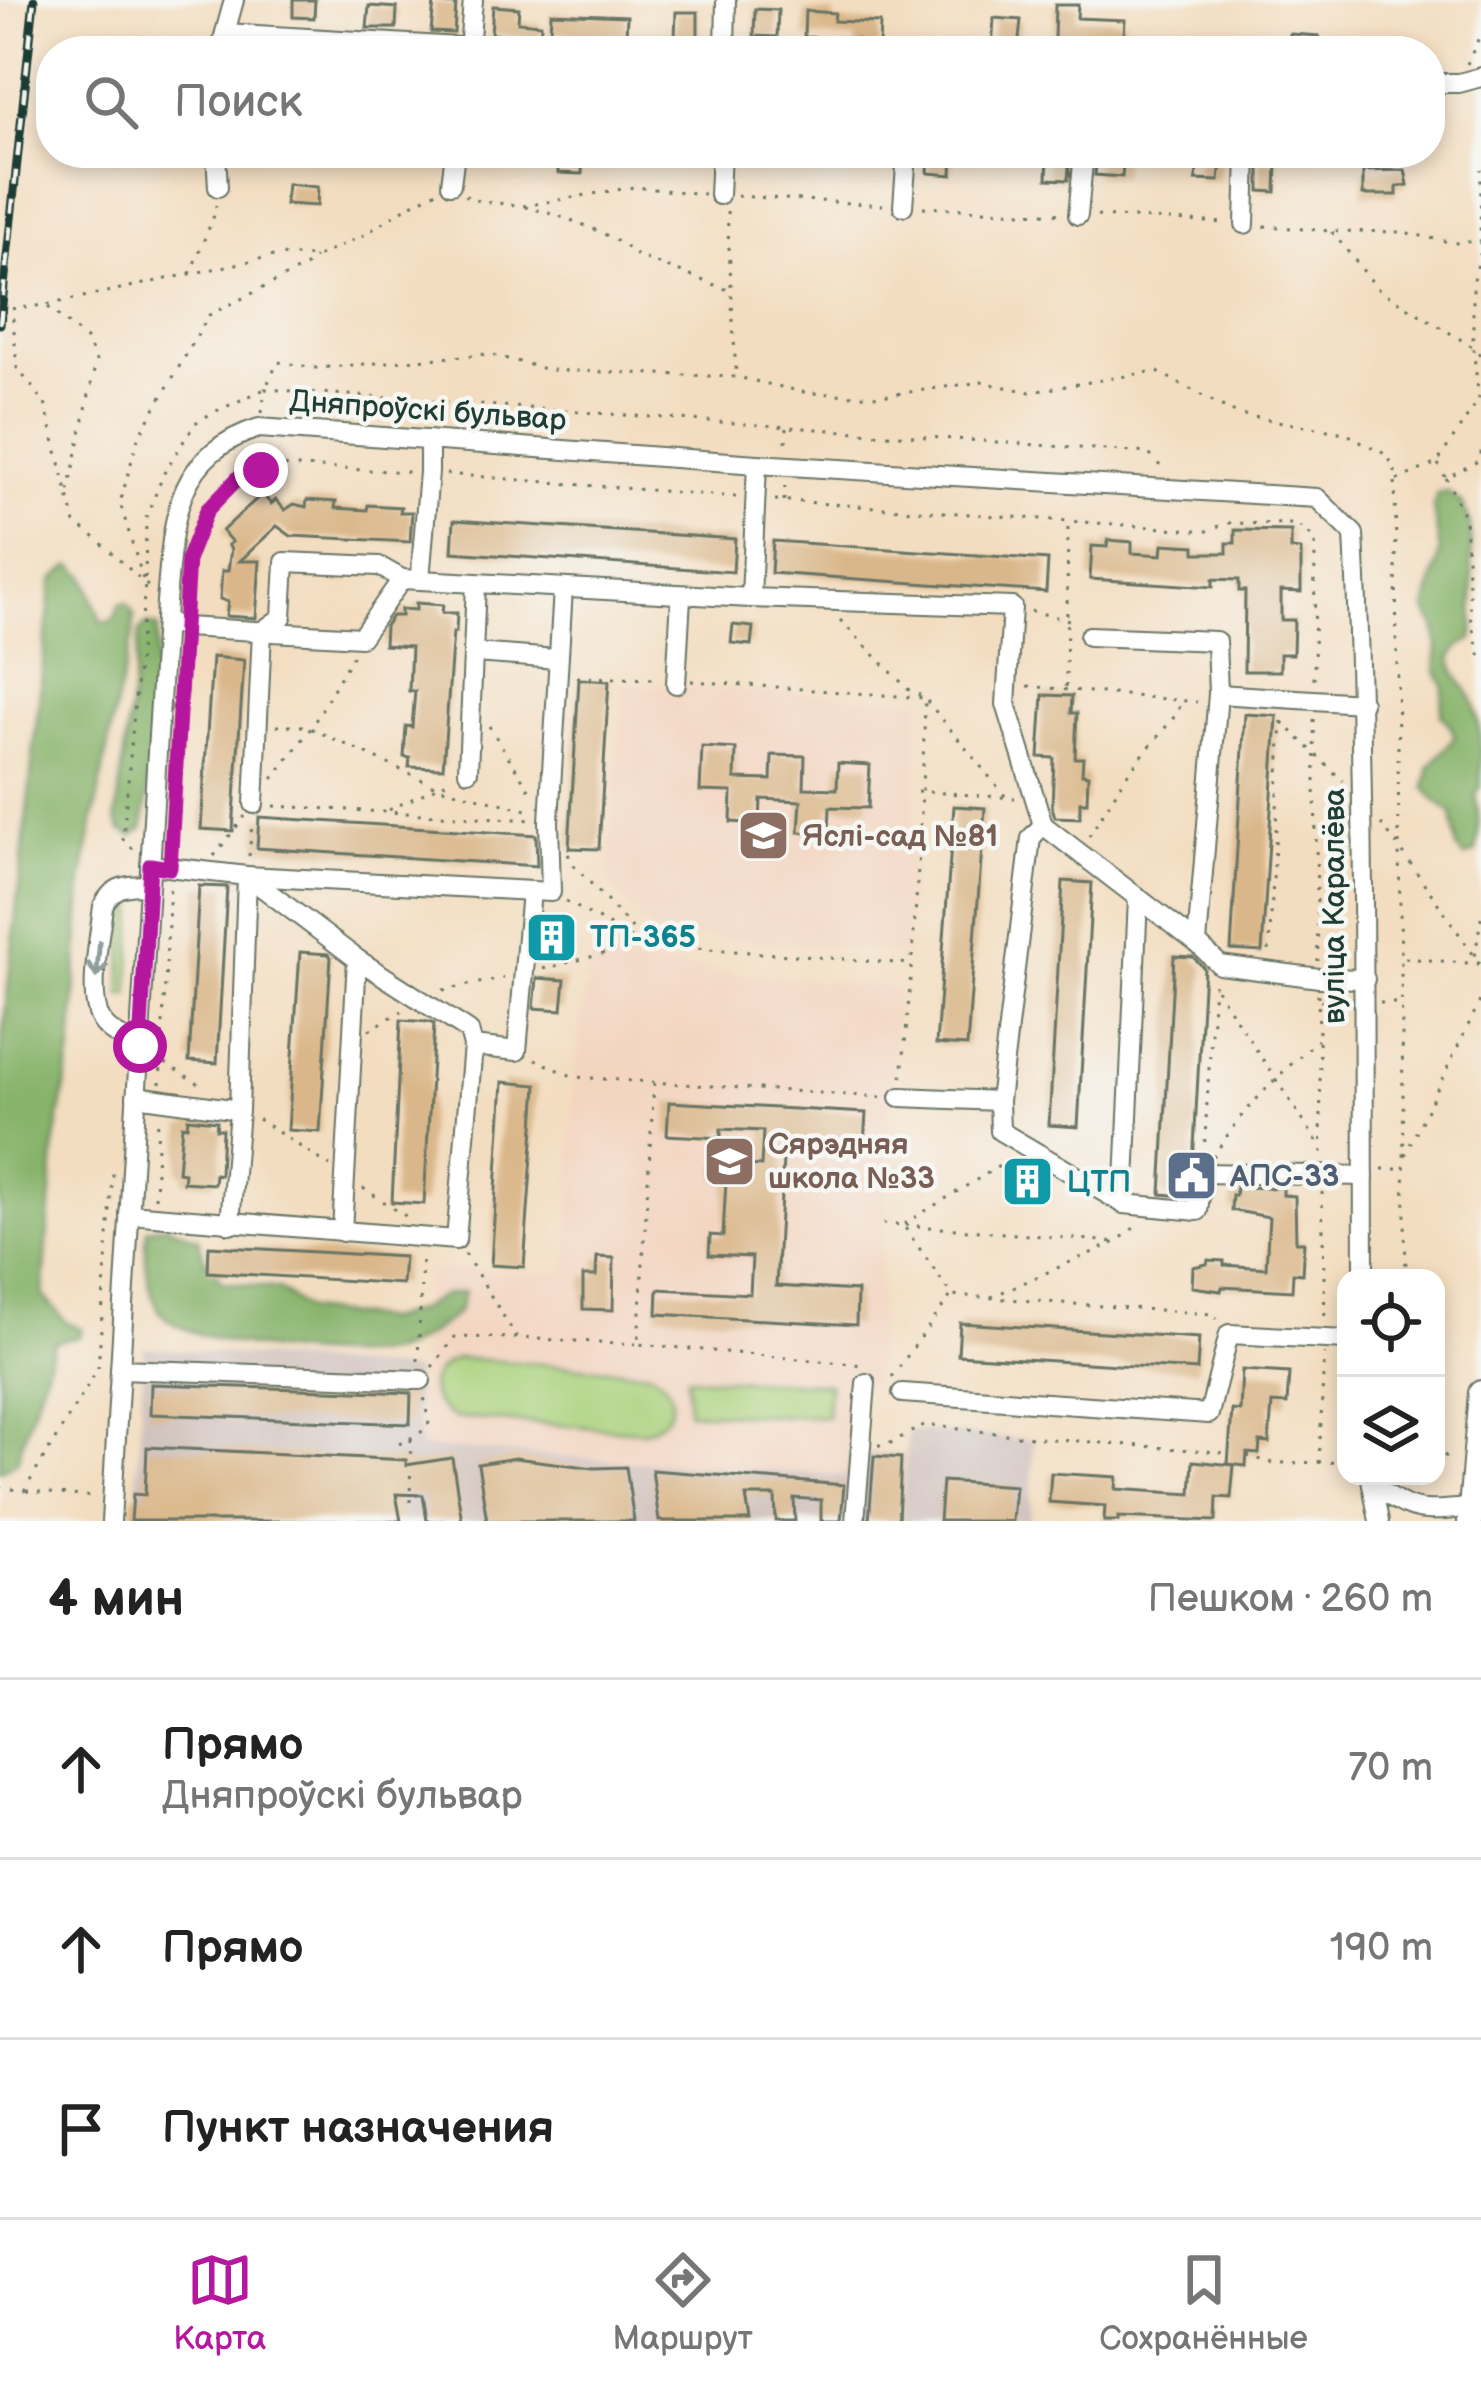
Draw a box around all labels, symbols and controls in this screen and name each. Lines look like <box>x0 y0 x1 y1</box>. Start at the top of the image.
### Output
search box <box>36 36 1445 168</box>
icon: search <box>78 69 144 135</box>
text: Поиск <box>174 75 302 130</box>
street label: Дняпроўскі бульвар <box>288 383 568 439</box>
route end <box>234 443 288 497</box>
street label: вуліца Каралёва <box>1317 788 1353 1024</box>
school or university icon: Яслі-сад №81 <box>735 808 791 864</box>
place label: Яслі-сад №81 <box>802 819 998 855</box>
building icon: ТП-365 <box>523 909 579 965</box>
place label: ТП-365 <box>590 920 696 956</box>
one-way arrow <box>87 940 110 979</box>
route start <box>113 1019 167 1073</box>
place label: Сярэдняя школа №33 <box>768 1127 935 1197</box>
school or university icon: Сярэдняя школа №33 <box>701 1133 757 1189</box>
public building icon: АПС-33 <box>1163 1148 1219 1204</box>
building icon: ЦТП <box>1000 1154 1056 1210</box>
place label: АПС-33 <box>1229 1159 1339 1195</box>
place label: ЦТП <box>1067 1165 1131 1201</box>
map controls <box>1337 1269 1445 1485</box>
button: locate <box>1337 1269 1445 1377</box>
button: layers <box>1337 1377 1445 1485</box>
text: 4 мин <box>48 1569 184 1630</box>
text: Пешком · 260 m <box>1148 1576 1433 1623</box>
text: Прямо <box>162 1718 303 1773</box>
icon: ahead <box>48 1736 114 1802</box>
text: 70 m <box>1348 1745 1433 1792</box>
text: Дняпроўскі бульвар <box>162 1773 523 1820</box>
icon: ahead <box>48 1916 114 1982</box>
text: Прямо <box>162 1921 303 1976</box>
text: 190 m <box>1330 1925 1433 1972</box>
icon: arrive <box>48 2096 114 2162</box>
text: Пункт назначения <box>162 2101 554 2156</box>
tab: Карта <box>173 2247 266 2359</box>
tab: Маршрут <box>613 2247 753 2359</box>
tab: Сохранённые <box>1099 2247 1308 2359</box>

